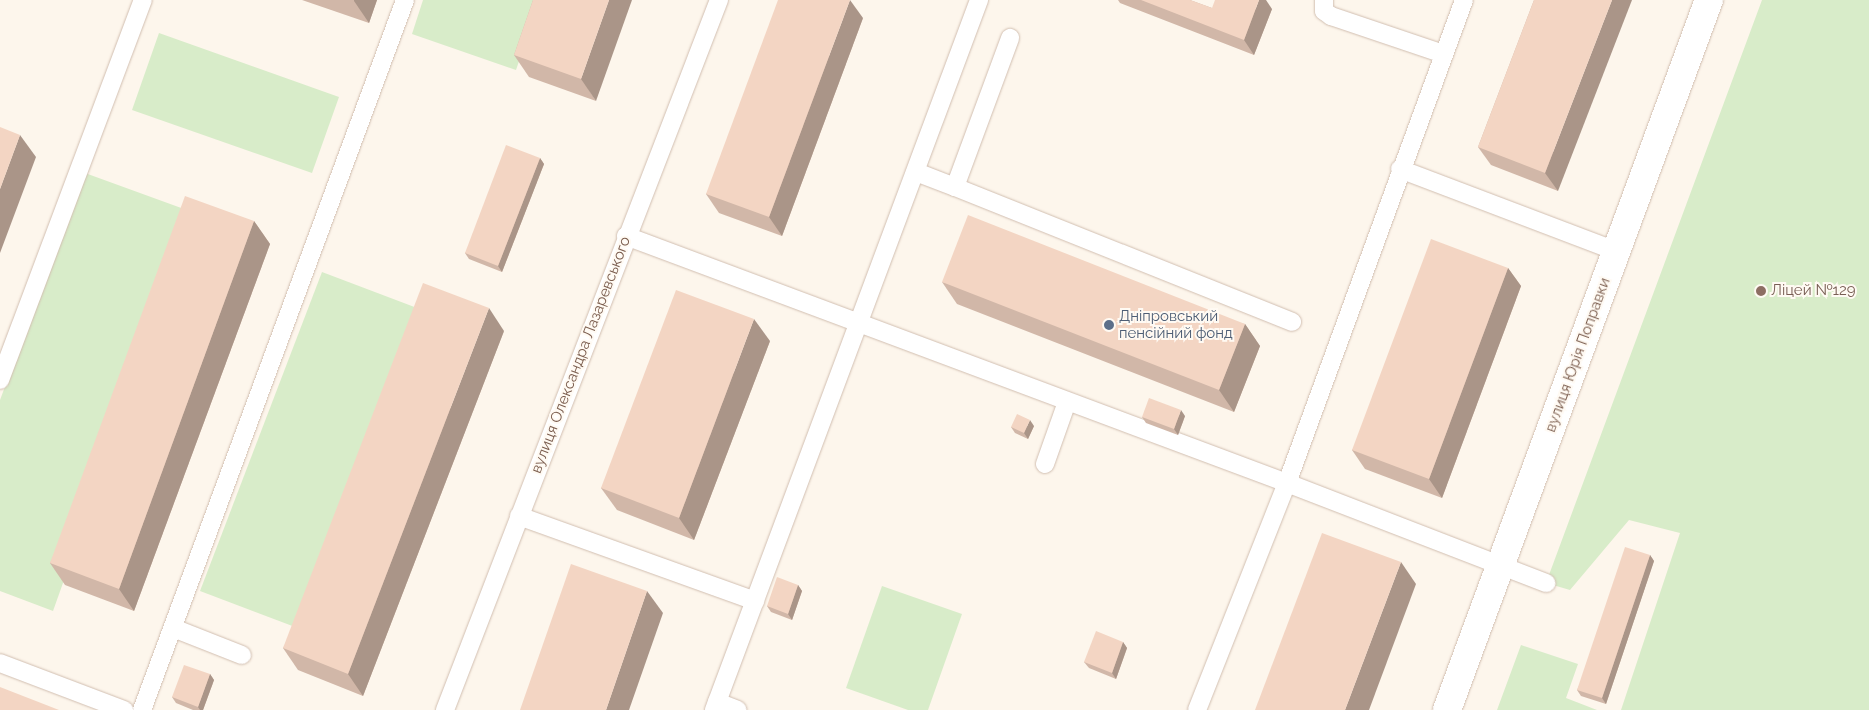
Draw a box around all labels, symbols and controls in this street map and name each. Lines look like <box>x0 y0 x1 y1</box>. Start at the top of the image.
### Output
street label: вулиця Олександра Лазаревського <box>527 234 635 476</box>
street label: вулиця Юрія Поправки <box>1542 275 1614 435</box>
place label: Ліцей №129 <box>1771 282 1856 300</box>
marker: Ліцей №129 <box>1755 285 1767 297</box>
place label: Дніпровський пенсійний фонд <box>1119 307 1233 342</box>
marker: Дніпровський пенсійний фонд <box>1103 319 1115 331</box>

